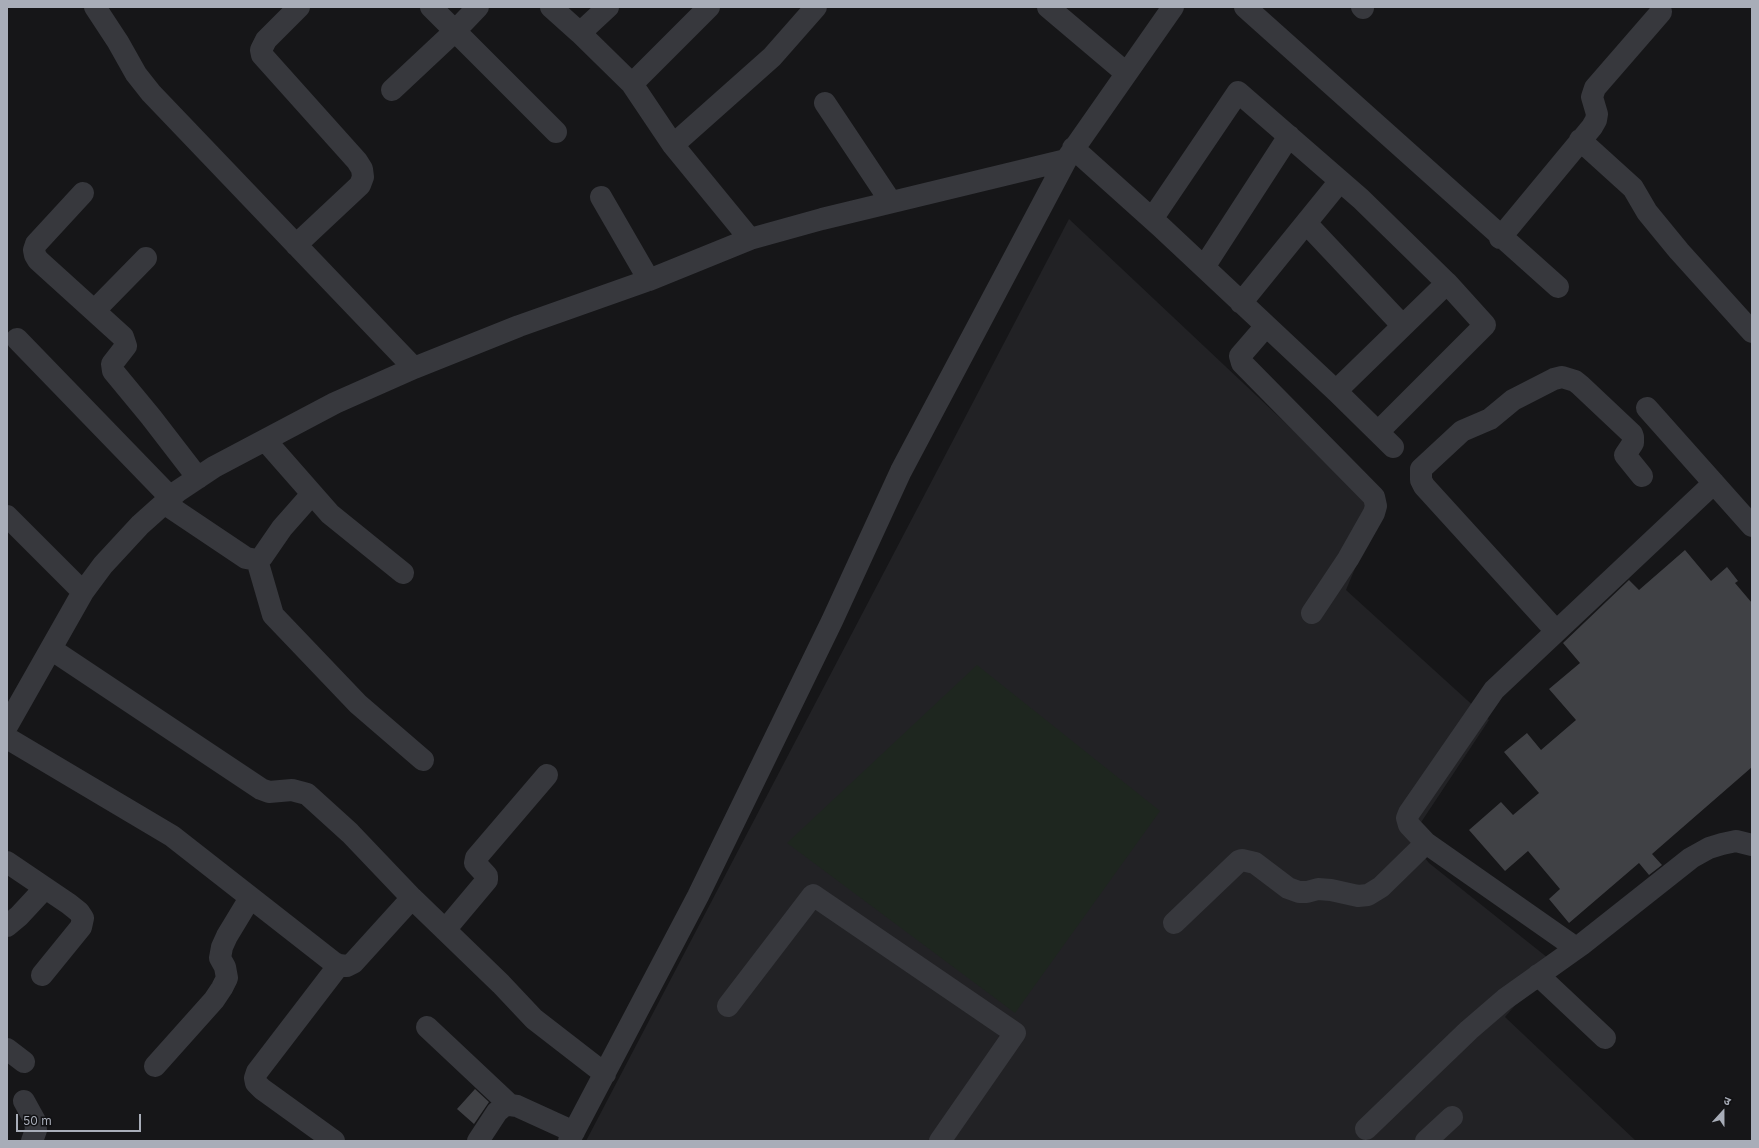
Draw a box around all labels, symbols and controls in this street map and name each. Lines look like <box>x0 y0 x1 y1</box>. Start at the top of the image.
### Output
north arrow <box>1703 1092 1743 1132</box>
text: उ <box>1722 1093 1733 1108</box>
scale bar <box>18 1106 143 1132</box>
text: 50 m <box>23 1113 52 1128</box>

